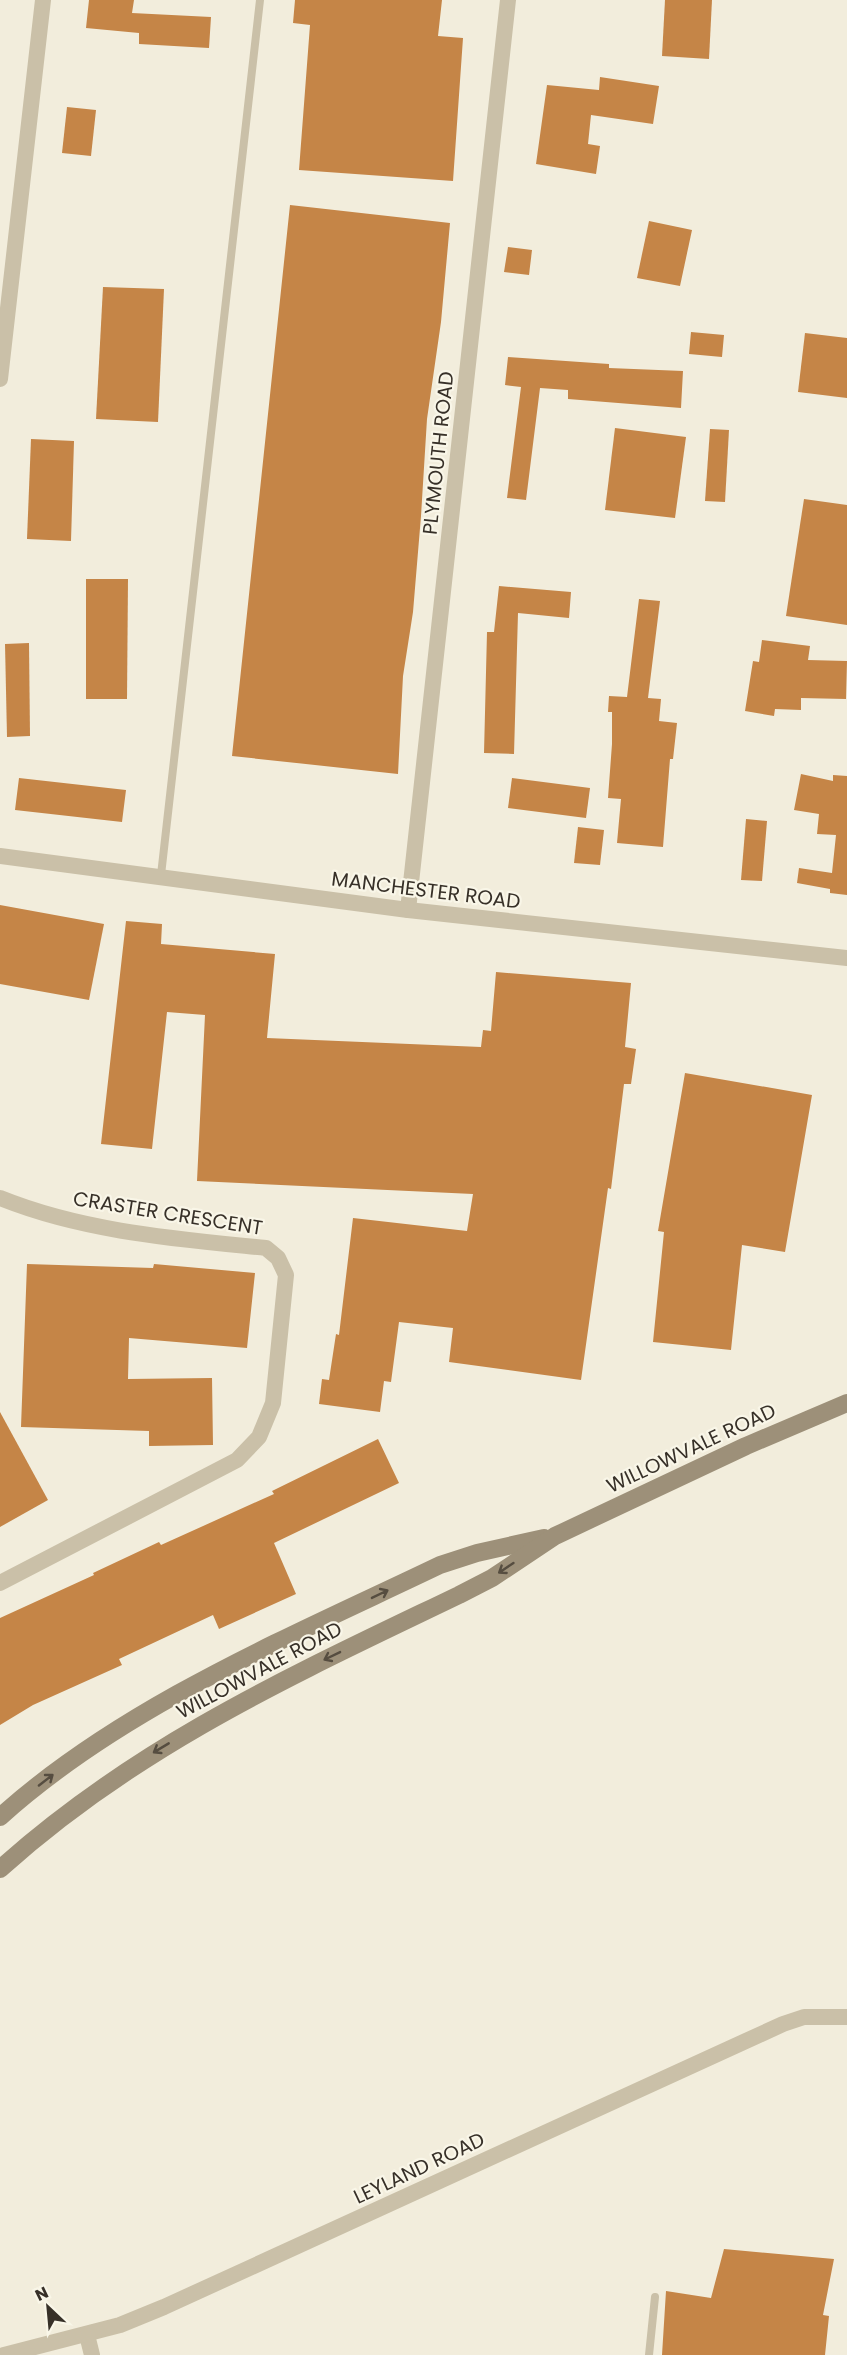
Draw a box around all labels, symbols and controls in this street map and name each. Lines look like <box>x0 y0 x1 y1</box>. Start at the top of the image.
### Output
street label: PLYMOUTH ROAD <box>416 370 460 536</box>
street label: MANCHESTER ROAD <box>330 865 522 915</box>
street label: CRASTER CRESCENT <box>71 1184 265 1242</box>
street label: WILLOWVALE ROAD <box>602 1396 780 1500</box>
one-way arrow <box>498 1562 515 1574</box>
one-way arrow <box>371 1587 389 1599</box>
street label: WILLOWVALE ROAD <box>171 1615 347 1725</box>
one-way arrow <box>324 1651 342 1663</box>
one-way arrow <box>153 1743 170 1755</box>
one-way arrow <box>37 1774 53 1787</box>
street label: LEYLAND ROAD <box>349 2125 489 2211</box>
north arrow <box>18 2277 78 2337</box>
text: N <box>31 2281 52 2307</box>

